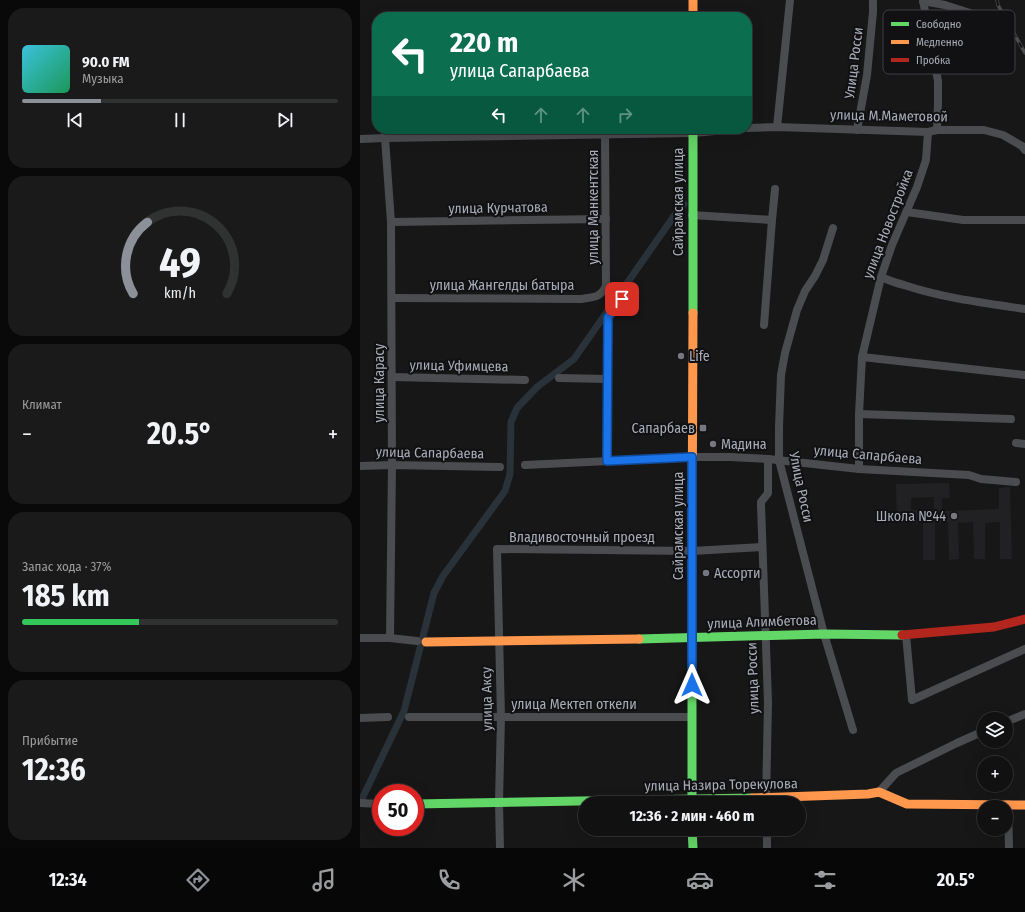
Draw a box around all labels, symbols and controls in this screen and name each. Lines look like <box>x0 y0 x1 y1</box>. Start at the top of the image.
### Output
legend <box>883 10 1015 74</box>
text: Свободно <box>916 18 961 31</box>
text: 220 m <box>450 26 518 59</box>
street label: Улица Росси <box>841 26 867 101</box>
icon: left <box>384 28 436 80</box>
text: Медленно <box>916 36 964 49</box>
text: 90.0 FM <box>82 53 130 71</box>
text: Пробка <box>916 54 950 67</box>
text: улица Сапарбаева <box>450 60 590 82</box>
text: Музыка <box>82 71 124 86</box>
icon: left <box>488 104 510 126</box>
icon: ahead <box>530 104 552 126</box>
icon: ahead <box>572 104 594 126</box>
icon: right <box>614 104 636 126</box>
street label: улица М.Маметовой <box>830 106 948 126</box>
icon: previous <box>64 109 86 131</box>
icon: pause <box>169 109 191 131</box>
icon: next <box>274 109 296 131</box>
street label: Сайрамская улица <box>670 148 687 256</box>
street label: улица Манкентская <box>585 150 602 264</box>
street label: улица Новостройка <box>859 167 917 281</box>
street label: улица Курчатова <box>448 199 548 217</box>
text: 49 <box>159 238 201 288</box>
street label: улица Жангелды батыра <box>430 277 574 294</box>
pin <box>605 282 639 316</box>
text: km/h <box>164 285 196 302</box>
icon: arrive <box>611 288 633 310</box>
street label: улица Карасу <box>371 343 388 423</box>
place label: Life <box>689 348 710 365</box>
marker: Life <box>676 351 686 361</box>
street label: улица Уфимцева <box>409 357 509 375</box>
text: Климат <box>22 397 62 412</box>
text: 20.5° <box>147 416 213 452</box>
place label: Сапарбаев <box>631 420 695 437</box>
text: − <box>22 421 32 448</box>
text: + <box>328 421 338 448</box>
marker: Сапарбаев <box>698 423 708 433</box>
place label: Мадина <box>721 436 767 453</box>
marker: Мадина <box>708 439 718 449</box>
street label: улица Сапарбаева <box>813 442 923 468</box>
street label: улица Сапарбаева <box>376 444 485 462</box>
street label: Улица Росси <box>785 449 817 524</box>
street label: Сайрамская улица <box>670 472 687 580</box>
place label: Школа №44 <box>876 508 946 525</box>
marker: Школа №44 <box>949 511 959 521</box>
street label: Владивосточный проезд <box>509 529 655 546</box>
text: Запас хода · 37% <box>22 559 111 574</box>
place label: Ассорти <box>714 565 761 582</box>
marker: Ассорти <box>701 568 711 578</box>
text: 185 km <box>22 578 110 614</box>
street label: улица Алимбетова <box>707 612 817 632</box>
street label: улица Росси <box>743 642 763 714</box>
position arrow <box>671 664 713 706</box>
street label: улица Аксу <box>478 666 496 731</box>
street label: улица Мектеп откели <box>511 696 637 713</box>
map controls <box>977 712 1013 836</box>
button: layers <box>977 712 1013 748</box>
text: Прибытие <box>22 733 78 748</box>
text: 12:36 <box>22 752 86 788</box>
button: + <box>977 756 1013 792</box>
street label: улица Назира Торекулова <box>644 775 798 795</box>
speed limit sign: 50 <box>372 784 424 836</box>
button: − <box>977 800 1013 836</box>
text: 12:36 · 2 мин · 460 m <box>630 807 754 825</box>
icon: directions <box>184 866 212 894</box>
icon: music <box>310 866 338 894</box>
icon: phone <box>435 866 463 894</box>
icon: climate <box>560 866 588 894</box>
icon: car <box>686 866 714 894</box>
icon: filters <box>811 866 839 894</box>
text: 12:34 <box>49 869 87 891</box>
text: 20.5° <box>937 869 976 891</box>

